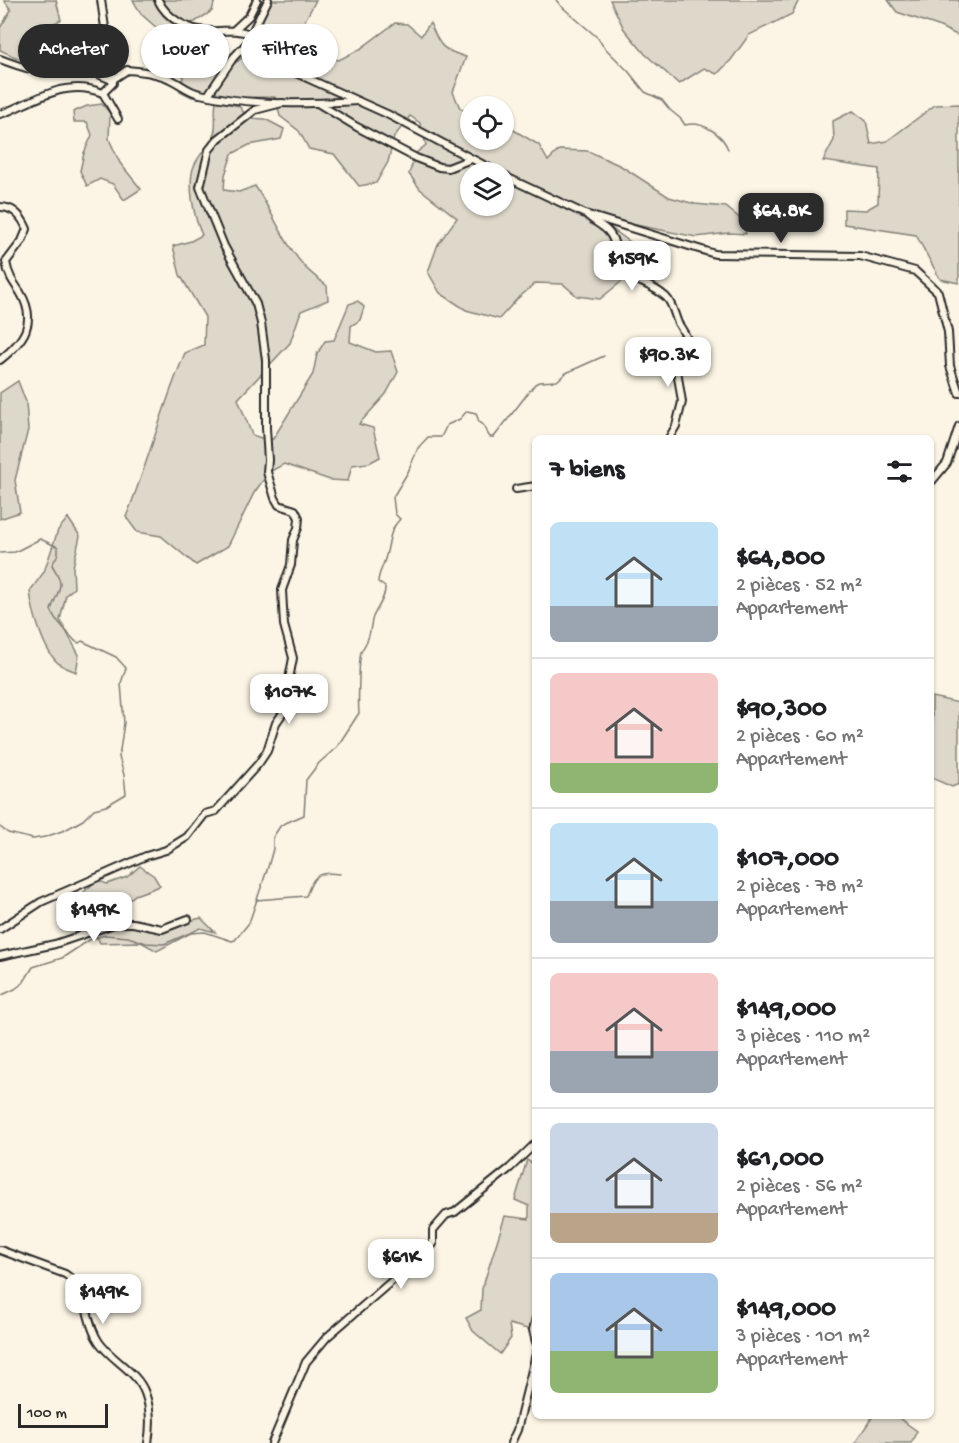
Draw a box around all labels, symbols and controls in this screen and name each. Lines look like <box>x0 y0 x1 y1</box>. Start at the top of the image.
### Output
chip: Acheter <box>18 24 129 78</box>
chip: Louer <box>141 24 229 78</box>
chip: Filtres <box>241 24 338 78</box>
map controls <box>460 96 514 216</box>
button: locate <box>460 96 514 150</box>
button: layers <box>460 162 514 216</box>
pin: $64.8K <box>732 193 830 244</box>
text: $64.8K <box>753 201 809 224</box>
pin: $159K <box>590 241 674 292</box>
text: $159K <box>608 249 656 272</box>
pin: $90.3K <box>619 337 717 388</box>
text: $90.3K <box>639 345 697 368</box>
icon: filters <box>883 455 916 488</box>
text: 7 biens <box>550 456 624 487</box>
text: $64,800 <box>736 544 825 575</box>
icon: home <box>598 546 670 618</box>
text: 2 pièces · 52 m² <box>736 575 862 598</box>
text: Appartement <box>736 598 846 621</box>
pin: $107K <box>247 674 331 725</box>
text: $107K <box>264 682 314 705</box>
text: $90,300 <box>736 695 827 726</box>
icon: home <box>598 697 670 769</box>
text: 2 pièces · 60 m² <box>736 726 864 749</box>
text: Appartement <box>736 749 846 772</box>
text: $107,000 <box>736 845 839 876</box>
icon: home <box>598 847 670 919</box>
text: 2 pièces · 78 m² <box>736 876 864 899</box>
pin: $149K <box>52 892 136 943</box>
text: Appartement <box>736 899 846 922</box>
text: $149K <box>70 900 118 923</box>
text: $149,000 <box>736 995 836 1026</box>
icon: home <box>598 997 670 1069</box>
text: 3 pièces · 110 m² <box>736 1026 870 1049</box>
text: Appartement <box>736 1049 846 1072</box>
text: $61,000 <box>736 1145 824 1176</box>
icon: home <box>598 1147 670 1219</box>
text: 2 pièces · 56 m² <box>736 1176 863 1199</box>
text: Appartement <box>736 1199 846 1222</box>
pin: $61K <box>365 1239 437 1290</box>
text: $61K <box>382 1247 420 1270</box>
pin: $149K <box>61 1274 145 1325</box>
text: $149K <box>79 1282 127 1305</box>
text: $149,000 <box>736 1295 836 1326</box>
icon: home <box>598 1297 670 1369</box>
text: 3 pièces · 101 m² <box>736 1326 870 1349</box>
text: Appartement <box>736 1349 846 1372</box>
scale bar <box>18 1401 108 1428</box>
text: 100 m <box>27 1405 67 1424</box>

